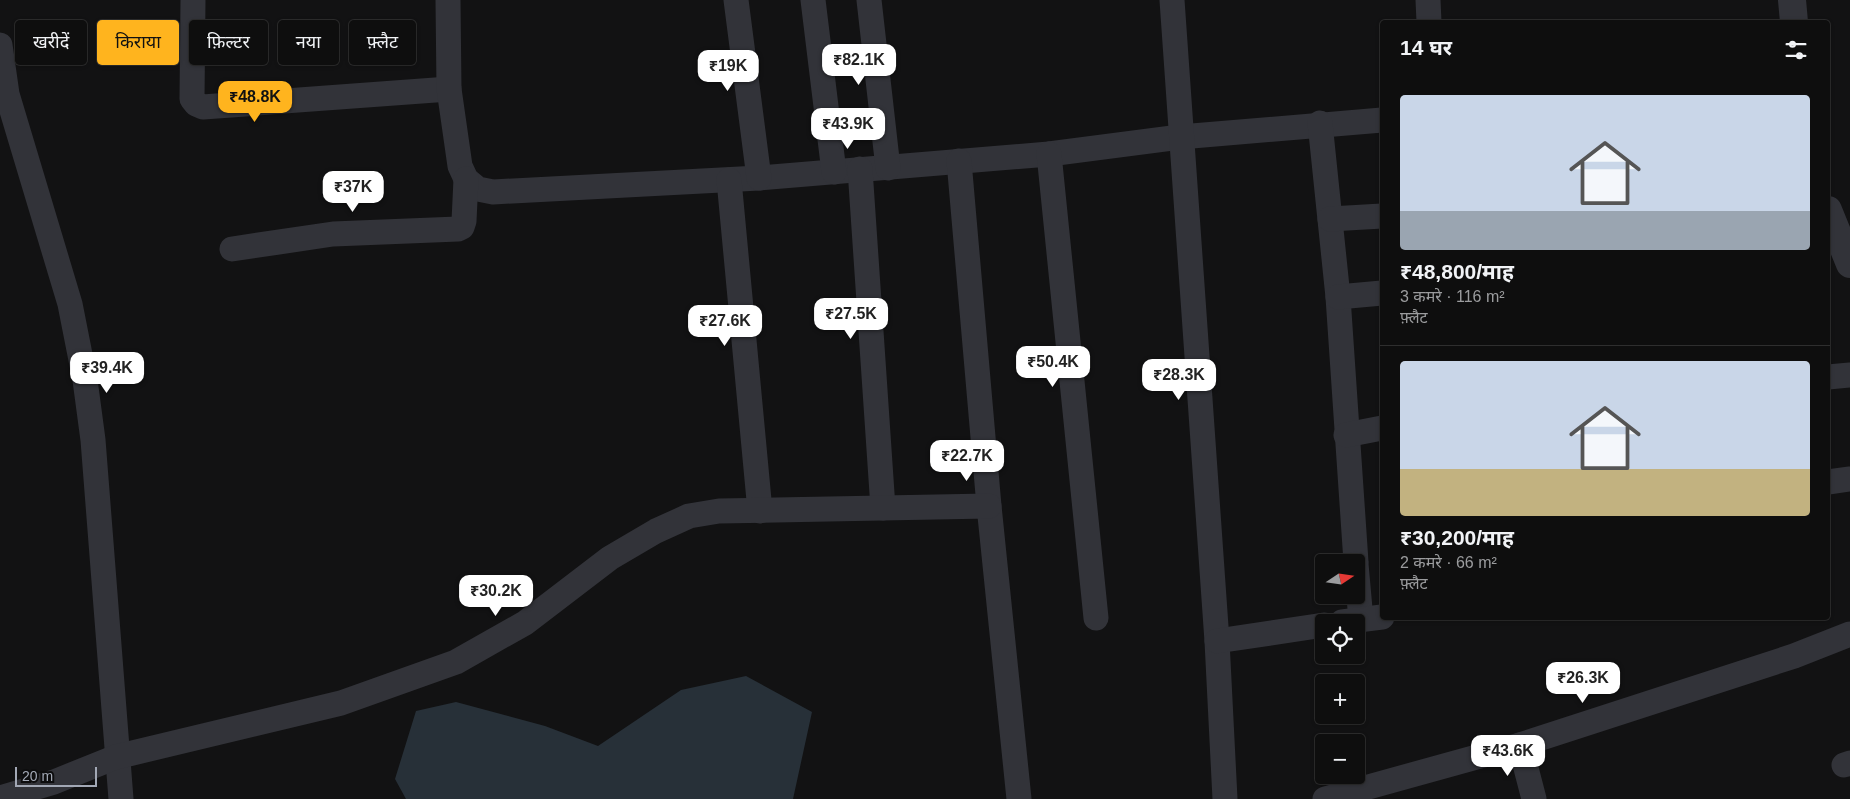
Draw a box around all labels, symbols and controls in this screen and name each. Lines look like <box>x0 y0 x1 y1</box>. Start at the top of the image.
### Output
chip: खरीदें <box>15 20 87 65</box>
chip: किराया <box>97 20 179 65</box>
chip: फ़िल्टर <box>189 20 268 65</box>
chip: नया <box>278 20 339 65</box>
chip: फ़्लैट <box>349 20 416 65</box>
text: 14 घर <box>1400 36 1452 59</box>
icon: filters <box>1782 36 1810 64</box>
pin: ₹82.1K <box>818 44 900 86</box>
pin: ₹19K <box>698 49 758 92</box>
text: ₹82.1K <box>833 51 885 68</box>
text: ₹19K <box>709 57 747 74</box>
pin: ₹48.8K <box>214 80 296 123</box>
text: ₹48.8K <box>229 88 281 105</box>
pin: ₹43.9K <box>807 108 889 150</box>
text: ₹43.9K <box>822 115 874 132</box>
icon: home <box>1560 128 1650 218</box>
pin: ₹37K <box>323 170 383 213</box>
text: ₹37K <box>334 178 372 195</box>
text: ₹48,800/माह <box>1400 260 1514 283</box>
text: 3 कमरे · 116 m² <box>1400 288 1505 305</box>
pin: ₹27.5K <box>810 298 892 340</box>
pin: ₹27.6K <box>684 304 766 347</box>
text: ₹27.5K <box>825 305 877 322</box>
text: फ़्लैट <box>1400 309 1428 326</box>
text: ₹27.6K <box>699 312 751 329</box>
pin: ₹50.4K <box>1012 346 1094 388</box>
pin: ₹39.4K <box>66 352 148 394</box>
text: ₹50.4K <box>1027 353 1079 370</box>
pin: ₹28.3K <box>1138 358 1220 401</box>
text: ₹39.4K <box>81 359 133 376</box>
text: ₹28.3K <box>1153 366 1205 383</box>
icon: home <box>1560 393 1650 483</box>
pin: ₹22.7K <box>926 440 1008 482</box>
text: ₹22.7K <box>941 447 993 464</box>
text: ₹30,200/माह <box>1400 526 1514 549</box>
north arrow <box>1315 554 1365 604</box>
map controls <box>1315 554 1365 784</box>
text: 2 कमरे · 66 m² <box>1400 554 1497 571</box>
pin: ₹30.2K <box>455 574 537 617</box>
text: फ़्लैट <box>1400 575 1428 592</box>
text: ₹30.2K <box>470 582 522 599</box>
button: locate <box>1315 614 1365 664</box>
pin: ₹26.3K <box>1542 662 1624 704</box>
text: ₹26.3K <box>1557 669 1609 686</box>
button: + <box>1315 674 1365 724</box>
button: − <box>1315 734 1365 784</box>
pin: ₹43.6K <box>1467 734 1549 777</box>
text: ₹43.6K <box>1482 742 1534 759</box>
scale bar <box>15 764 98 787</box>
text: 20 m <box>22 768 53 784</box>

